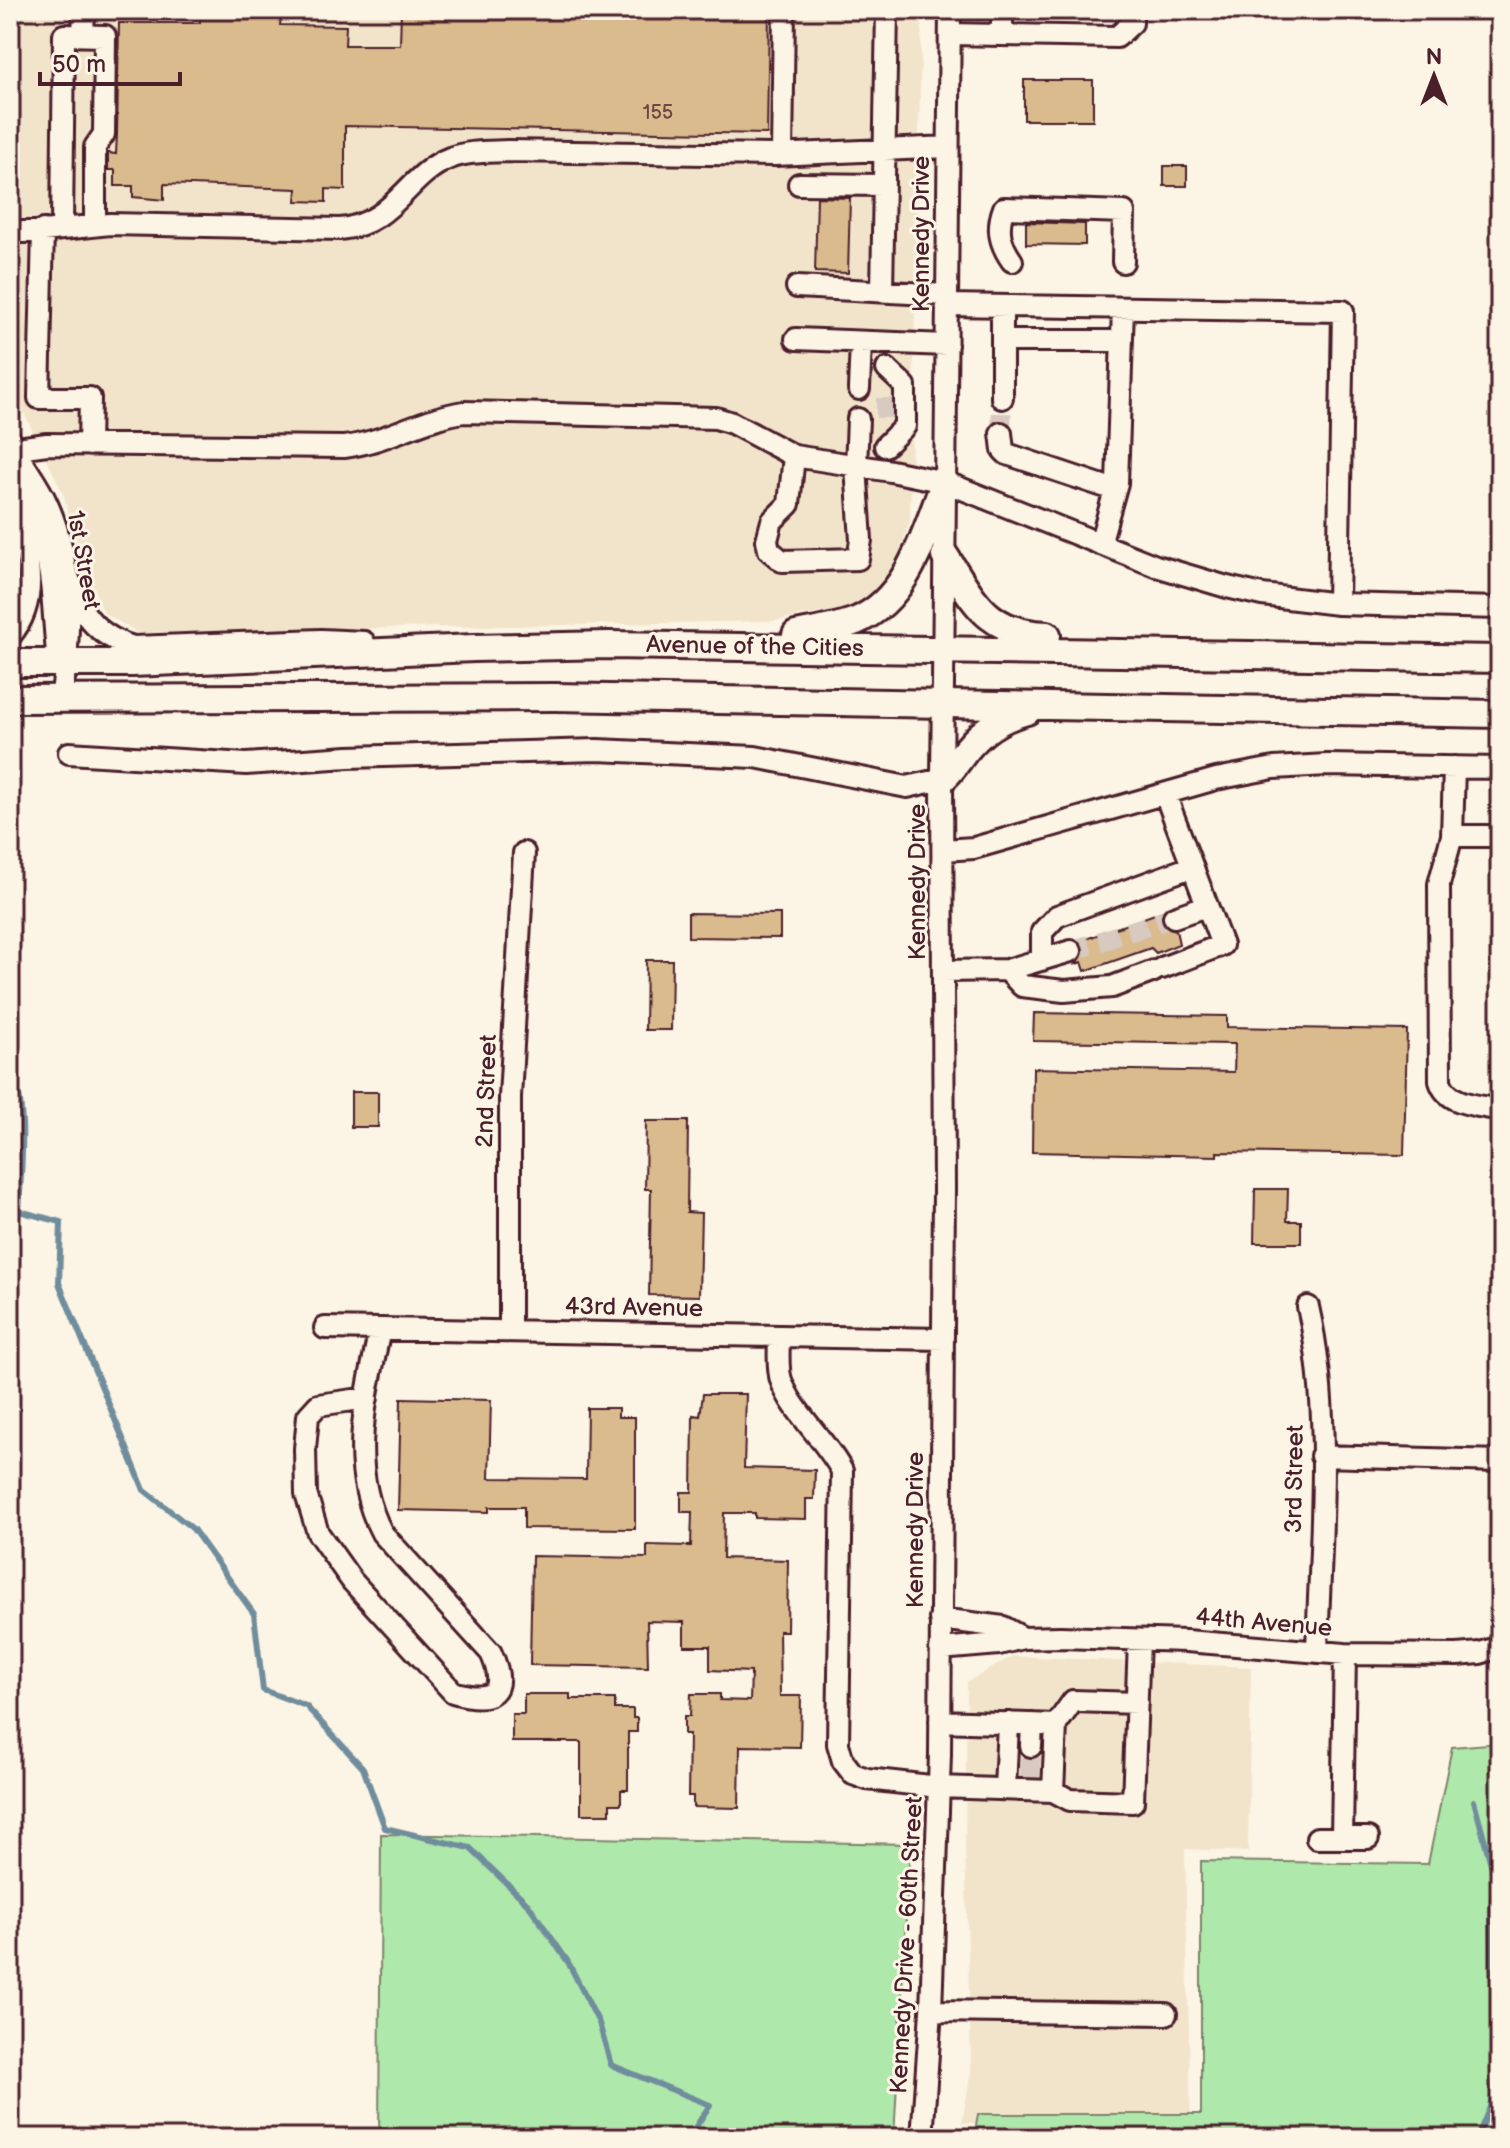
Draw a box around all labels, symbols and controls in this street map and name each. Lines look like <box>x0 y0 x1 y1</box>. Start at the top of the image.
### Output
scale bar <box>40 36 180 86</box>
north arrow <box>1394 36 1474 116</box>
text: N <box>1426 44 1442 71</box>
text: 50 m <box>52 50 106 79</box>
house number: 155 <box>643 101 673 125</box>
street label: Kennedy Drive <box>907 156 936 312</box>
street label: 1st Street <box>61 508 107 613</box>
street label: Avenue of the Cities <box>646 630 864 663</box>
street label: Kennedy Drive <box>903 804 932 960</box>
street label: 2nd Street <box>470 1033 503 1148</box>
street label: 43rd Avenue <box>565 1292 703 1323</box>
street label: 3rd Street <box>1279 1424 1310 1534</box>
street label: Kennedy Drive <box>901 1452 930 1608</box>
street label: 44th Avenue <box>1194 1602 1333 1643</box>
street label: Kennedy Drive - 60th Street <box>884 1795 929 2095</box>

